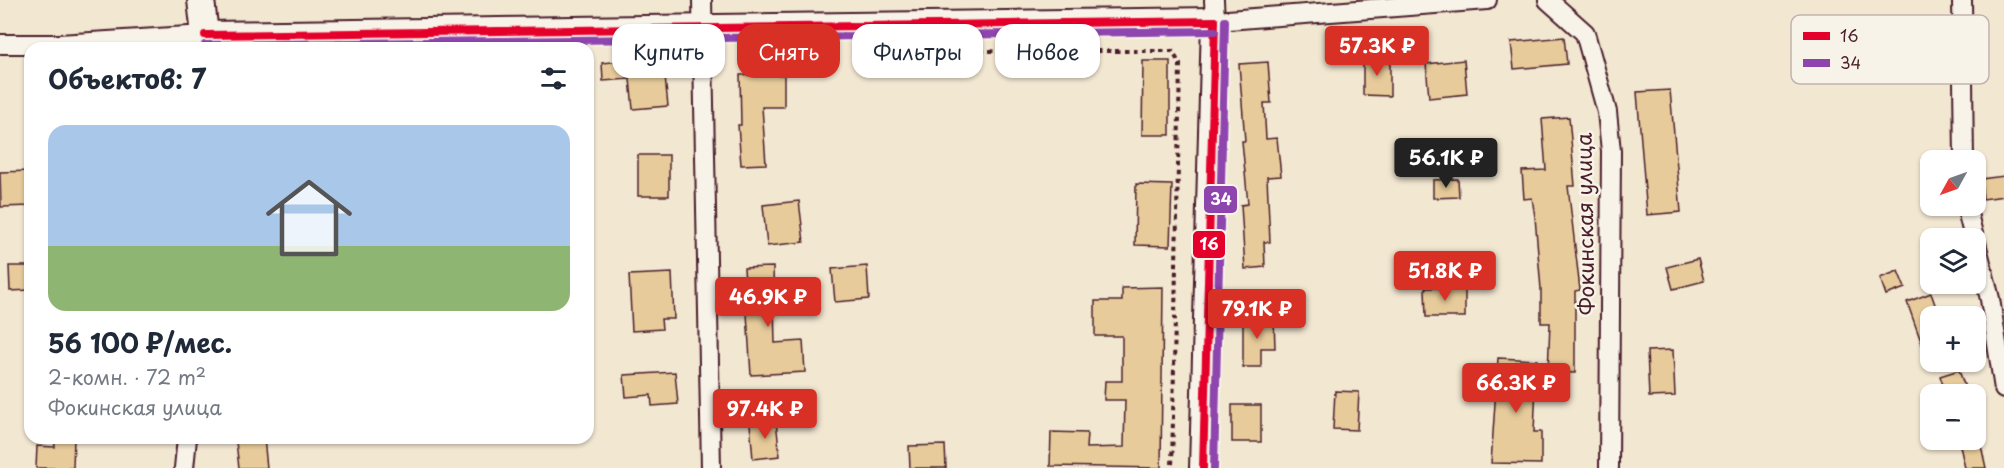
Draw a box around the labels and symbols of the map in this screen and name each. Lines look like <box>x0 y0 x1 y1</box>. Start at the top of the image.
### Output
legend <box>1791 15 1989 84</box>
text: 16 <box>1840 23 1858 47</box>
pin: 57.3K ₽ <box>1322 26 1432 77</box>
text: 34 <box>1840 50 1861 74</box>
street label: Фокинская улица <box>1566 132 1602 316</box>
pin: 56.1K ₽ <box>1391 138 1501 189</box>
north arrow <box>1920 150 1986 216</box>
line badge: 34 <box>1203 185 1238 214</box>
text: 34 <box>1210 186 1232 210</box>
line badge: 16 <box>1192 230 1226 259</box>
text: 16 <box>1200 231 1218 255</box>
pin: 51.8K ₽ <box>1390 251 1500 302</box>
pin: 46.9K ₽ <box>713 277 823 328</box>
pin: 79.1K ₽ <box>1202 289 1312 340</box>
pin: 66.3K ₽ <box>1461 363 1571 414</box>
pin: 97.4K ₽ <box>710 389 820 440</box>

